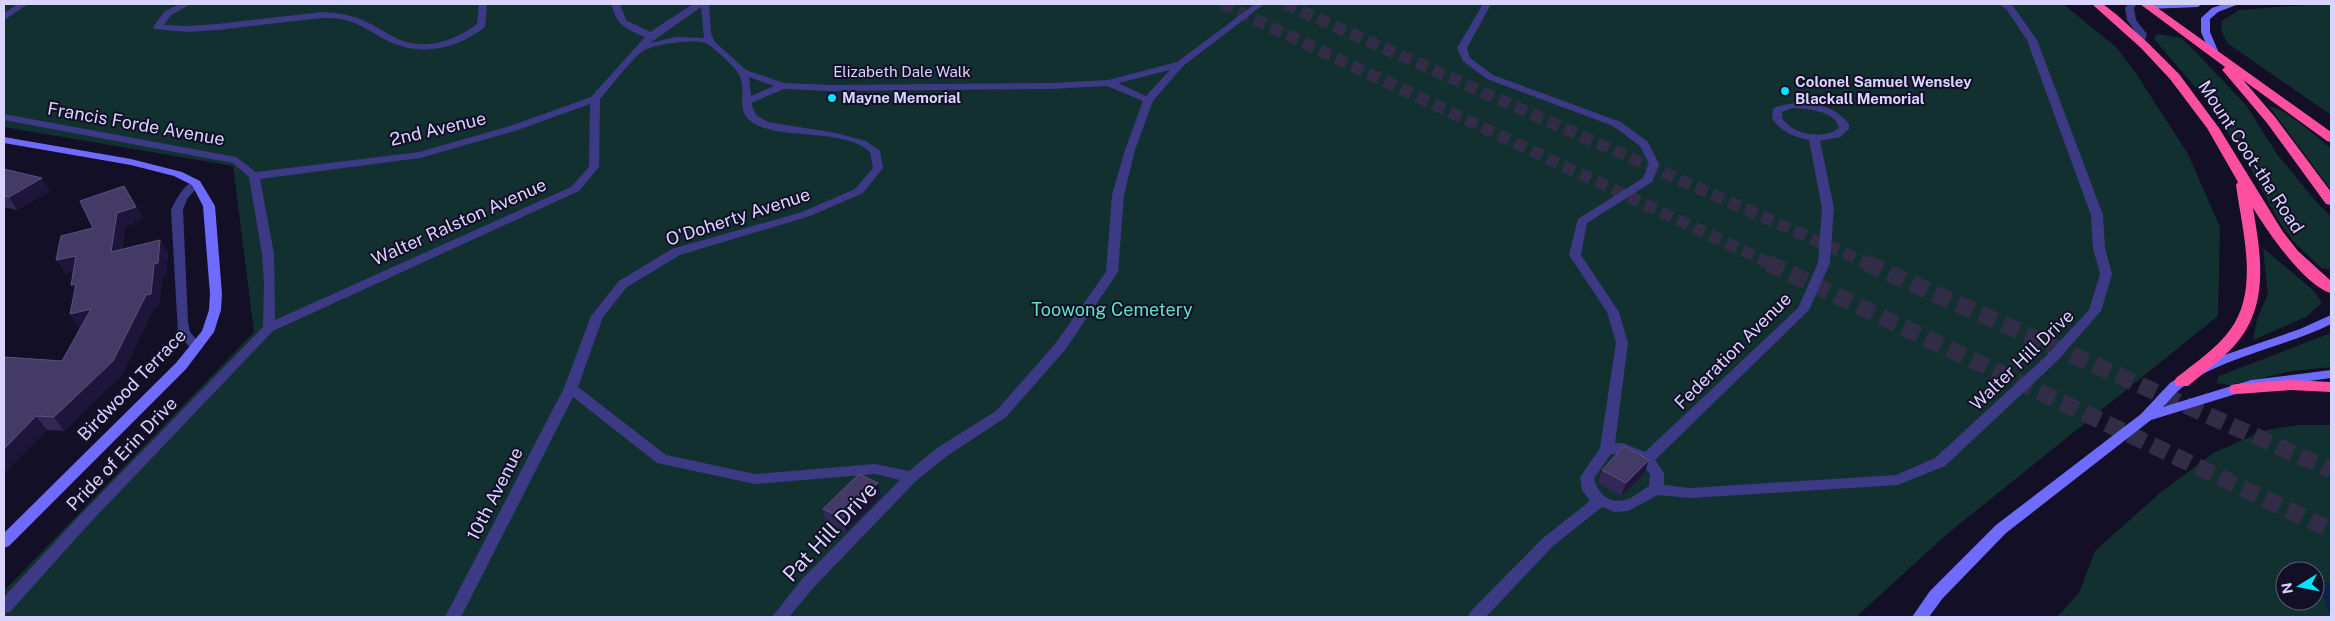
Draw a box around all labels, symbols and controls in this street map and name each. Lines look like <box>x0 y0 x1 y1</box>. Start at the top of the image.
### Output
street label: Elizabeth Dale Walk <box>833 63 971 80</box>
place label: Colonel Samuel Wensley Blackall Memorial <box>1795 73 1972 107</box>
street label: Mount Coot-tha Road <box>2194 77 2309 237</box>
marker: Colonel Samuel Wensley Blackall Memorial <box>1779 85 1791 97</box>
place label: Mayne Memorial <box>842 89 961 106</box>
marker: Mayne Memorial <box>826 92 838 104</box>
street label: Francis Forde Avenue <box>46 98 226 149</box>
street label: 2nd Avenue <box>388 107 488 150</box>
street label: Walter Ralston Avenue <box>368 174 549 270</box>
street label: O'Doherty Avenue <box>663 183 813 250</box>
street label: Federation Avenue <box>1670 288 1795 413</box>
park label: Toowong Cemetery <box>1031 299 1193 320</box>
street label: Walter Hill Drive <box>1965 305 2078 414</box>
street label: Birdwood Terrace <box>73 325 190 445</box>
street label: Pride of Erin Drive <box>62 393 181 515</box>
street label: 10th Avenue <box>462 444 527 544</box>
street label: Pat Hill Drive <box>777 477 882 587</box>
north arrow <box>2275 561 2325 611</box>
text: N <box>2278 581 2296 595</box>

